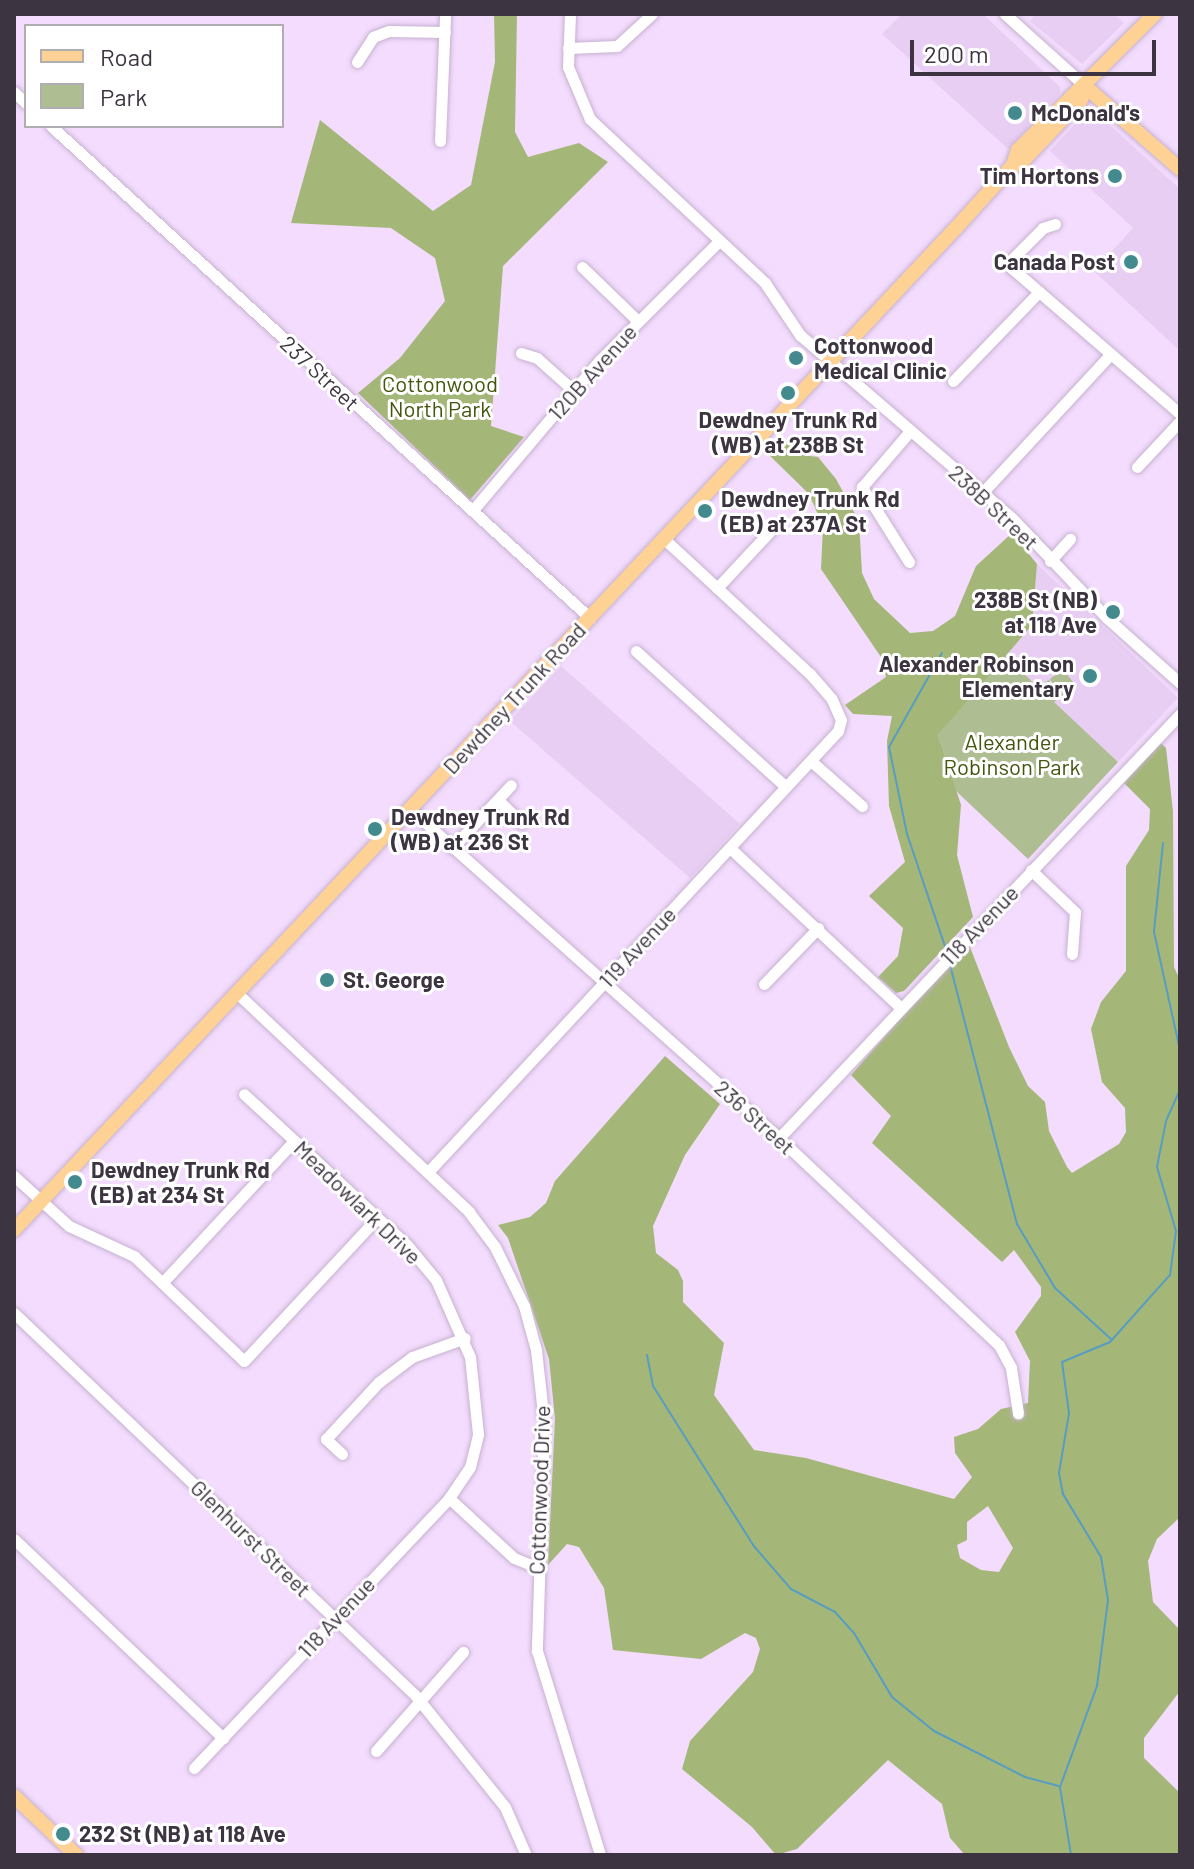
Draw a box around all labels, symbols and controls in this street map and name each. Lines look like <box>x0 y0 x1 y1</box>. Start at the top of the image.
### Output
legend <box>24 24 284 128</box>
scale bar <box>914 24 1160 74</box>
text: 200 m <box>924 39 989 68</box>
text: Road <box>100 42 153 71</box>
text: Park <box>100 82 147 111</box>
place label: McDonald's <box>1031 100 1140 126</box>
marker: McDonald's <box>1006 104 1024 122</box>
place label: Tim Hortons <box>980 163 1099 189</box>
marker: Tim Hortons <box>1106 167 1124 185</box>
place label: Canada Post <box>994 249 1115 275</box>
marker: Canada Post <box>1122 253 1140 271</box>
street label: 120B Avenue <box>542 319 642 425</box>
street label: 237 Street <box>275 330 365 416</box>
place label: Cottonwood Medical Clinic <box>814 332 947 384</box>
marker: Cottonwood Medical Clinic <box>785 347 807 369</box>
park label: Cottonwood North Park <box>382 370 498 422</box>
marker: Dewdney Trunk Rd (WB) at 238B St <box>779 384 797 402</box>
place label: Dewdney Trunk Rd (WB) at 238B St <box>699 406 877 458</box>
street label: 238B Street <box>944 459 1044 555</box>
place label: Dewdney Trunk Rd (EB) at 237A St <box>721 485 900 536</box>
marker: Dewdney Trunk Rd (EB) at 237A St <box>696 502 714 520</box>
place label: 238B St (NB) at 118 Ave <box>974 586 1097 638</box>
marker: 238B St (NB) at 118 Ave <box>1104 603 1122 621</box>
street label: Dewdney Trunk Road <box>437 617 591 779</box>
place label: Alexander Robinson Elementary <box>879 650 1074 702</box>
marker: Alexander Robinson Elementary <box>1081 667 1099 685</box>
park label: Alexander Robinson Park <box>944 728 1080 780</box>
place label: Dewdney Trunk Rd (WB) at 236 St <box>391 803 570 854</box>
marker: Dewdney Trunk Rd (WB) at 236 St <box>366 820 384 838</box>
street label: 118 Avenue <box>934 879 1024 971</box>
street label: 119 Avenue <box>593 901 681 993</box>
place label: St. George <box>343 967 445 993</box>
marker: St. George <box>318 971 336 989</box>
street label: 236 Street <box>709 1074 801 1160</box>
street label: Meadowlark Drive <box>289 1135 427 1269</box>
place label: Dewdney Trunk Rd (EB) at 234 St <box>91 1156 270 1208</box>
marker: Dewdney Trunk Rd (EB) at 234 St <box>66 1173 84 1191</box>
street label: Cottonwood Drive <box>523 1405 555 1575</box>
street label: Glenhurst Street <box>185 1474 317 1602</box>
street label: 118 Avenue <box>292 1571 380 1663</box>
place label: 232 St (NB) at 118 Ave <box>79 1821 286 1847</box>
marker: 232 St (NB) at 118 Ave <box>54 1825 72 1843</box>

